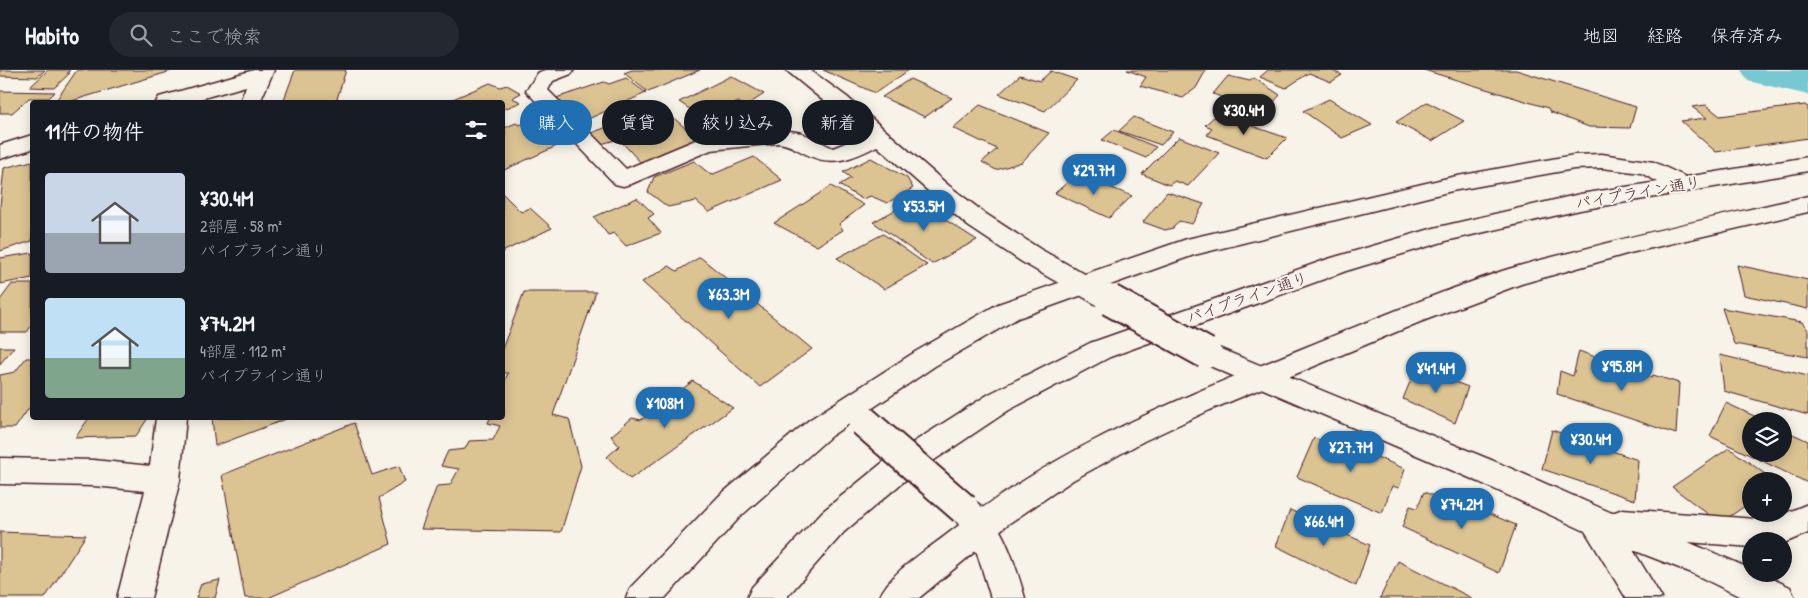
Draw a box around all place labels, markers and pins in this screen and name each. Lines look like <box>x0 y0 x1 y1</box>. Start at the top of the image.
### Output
pin: ¥30.4M <box>1203 93 1285 136</box>
pin: ¥29.7M <box>1053 154 1135 196</box>
pin: ¥53.5M <box>883 190 965 232</box>
pin: ¥63.3M <box>688 278 770 320</box>
pin: ¥95.8M <box>1581 350 1663 392</box>
pin: ¥41.4M <box>1395 352 1477 394</box>
pin: ¥108M <box>630 386 700 429</box>
pin: ¥30.4M <box>1550 422 1632 465</box>
pin: ¥27.7M <box>1310 430 1392 473</box>
pin: ¥74.2M <box>1421 488 1503 530</box>
pin: ¥66.4M <box>1283 504 1365 547</box>

